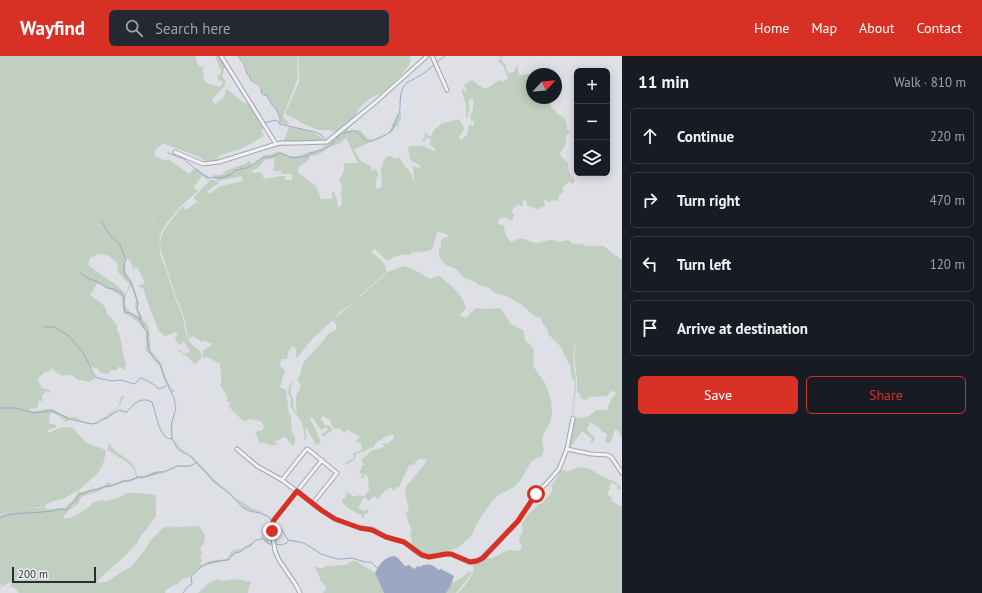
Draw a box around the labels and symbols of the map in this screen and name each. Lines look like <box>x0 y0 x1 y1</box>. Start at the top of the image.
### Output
north arrow <box>526 68 562 104</box>
route start <box>527 485 545 503</box>
route end <box>263 522 281 540</box>
scale bar <box>12 565 96 584</box>

